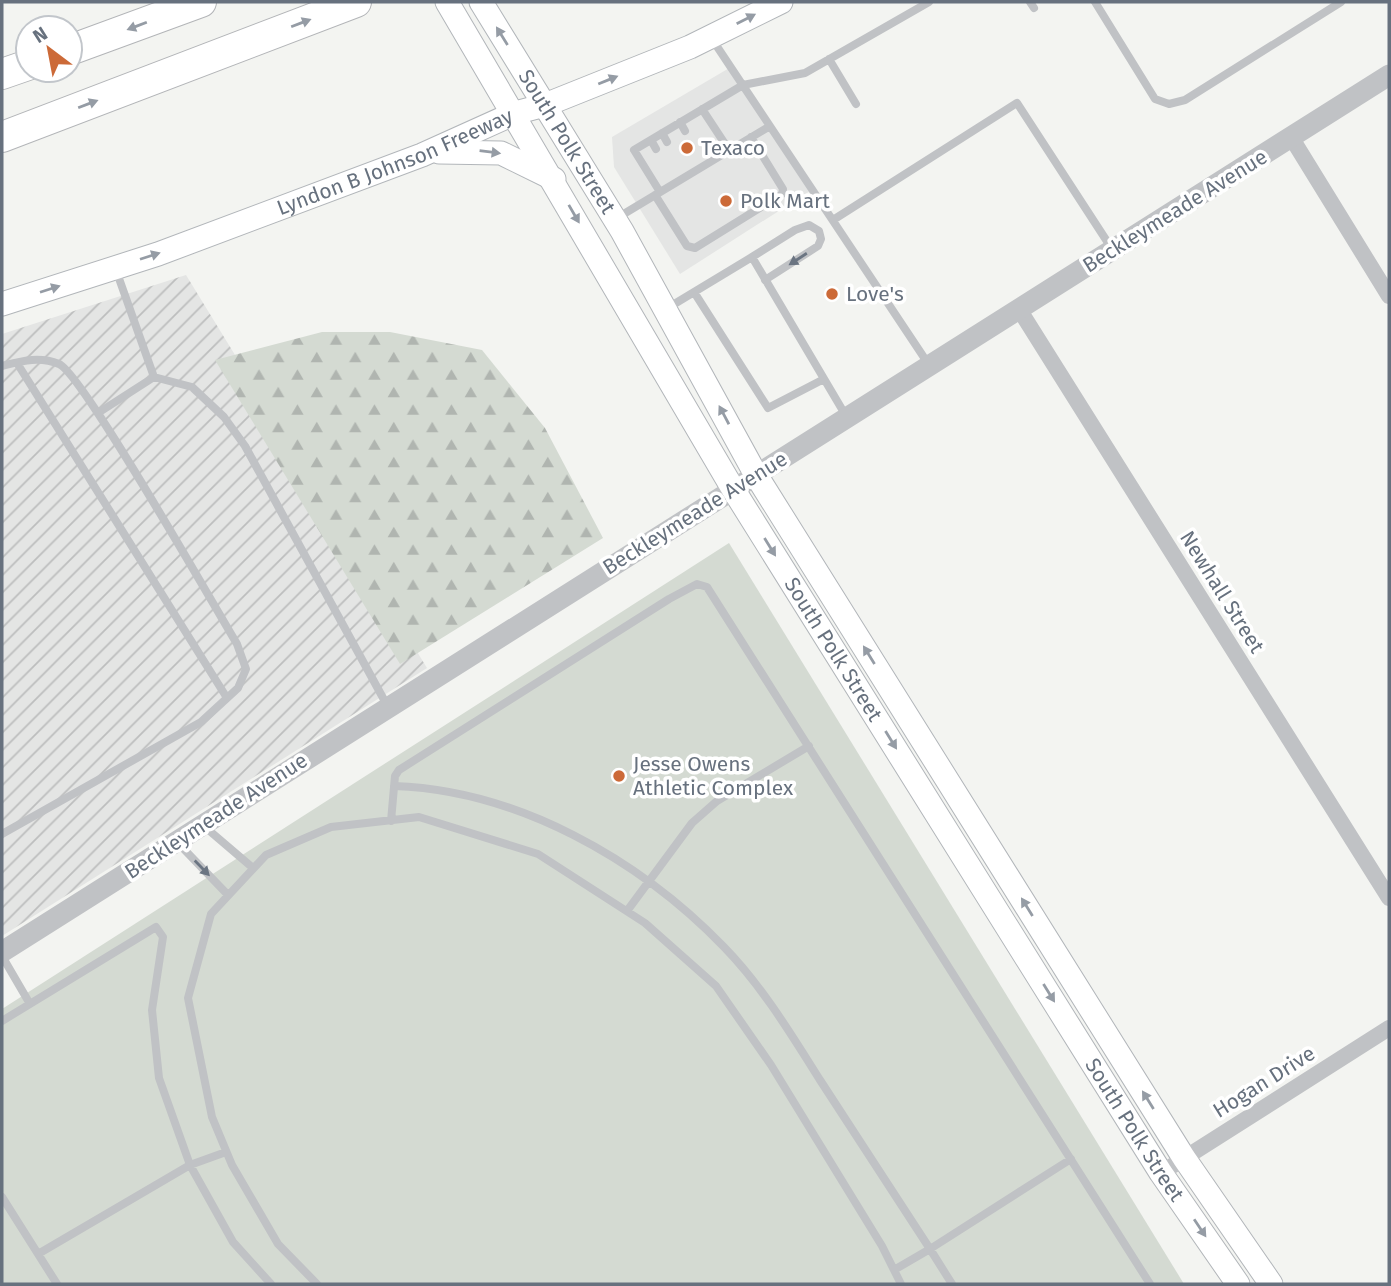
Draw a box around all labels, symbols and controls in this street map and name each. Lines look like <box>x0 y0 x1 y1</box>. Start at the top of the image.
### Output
north arrow <box>14 14 84 84</box>
one-way arrow <box>736 14 756 25</box>
one-way arrow <box>290 17 311 28</box>
one-way arrow <box>126 21 147 32</box>
text: N <box>29 22 52 48</box>
one-way arrow <box>495 26 508 46</box>
street label: South Polk Street <box>513 65 621 219</box>
one-way arrow <box>598 74 619 85</box>
one-way arrow <box>78 98 99 109</box>
street label: Lyndon B Johnson Freeway <box>273 102 518 221</box>
place label: Texaco <box>701 135 765 161</box>
marker: Texaco <box>679 140 695 156</box>
street label: Beckleymeade Avenue <box>1078 144 1272 278</box>
one-way arrow <box>479 147 501 158</box>
place label: Polk Mart <box>740 188 830 214</box>
marker: Polk Mart <box>718 193 734 209</box>
one-way arrow <box>568 204 580 224</box>
one-way arrow <box>139 250 160 261</box>
one-way arrow <box>788 252 808 265</box>
place label: Love's <box>846 281 904 307</box>
one-way arrow <box>40 283 61 293</box>
marker: Love's <box>824 286 840 302</box>
one-way arrow <box>718 405 730 424</box>
street label: Beckleymeade Avenue <box>598 446 792 580</box>
street label: Newhall Street <box>1174 526 1270 658</box>
one-way arrow <box>763 537 776 557</box>
street label: South Polk Street <box>779 573 888 727</box>
one-way arrow <box>862 645 875 665</box>
one-way arrow <box>884 730 897 749</box>
street label: Beckleymeade Avenue <box>120 747 312 885</box>
place label: Jesse Owens Athletic Complex <box>633 751 794 801</box>
marker: Jesse Owens Athletic Complex <box>611 768 627 784</box>
one-way arrow <box>194 859 210 876</box>
one-way arrow <box>1021 897 1034 917</box>
one-way arrow <box>1043 984 1056 1003</box>
street label: Hogan Drive <box>1208 1040 1320 1124</box>
street label: South Polk Street <box>1079 1053 1190 1207</box>
one-way arrow <box>1141 1090 1154 1109</box>
one-way arrow <box>1193 1219 1206 1238</box>

